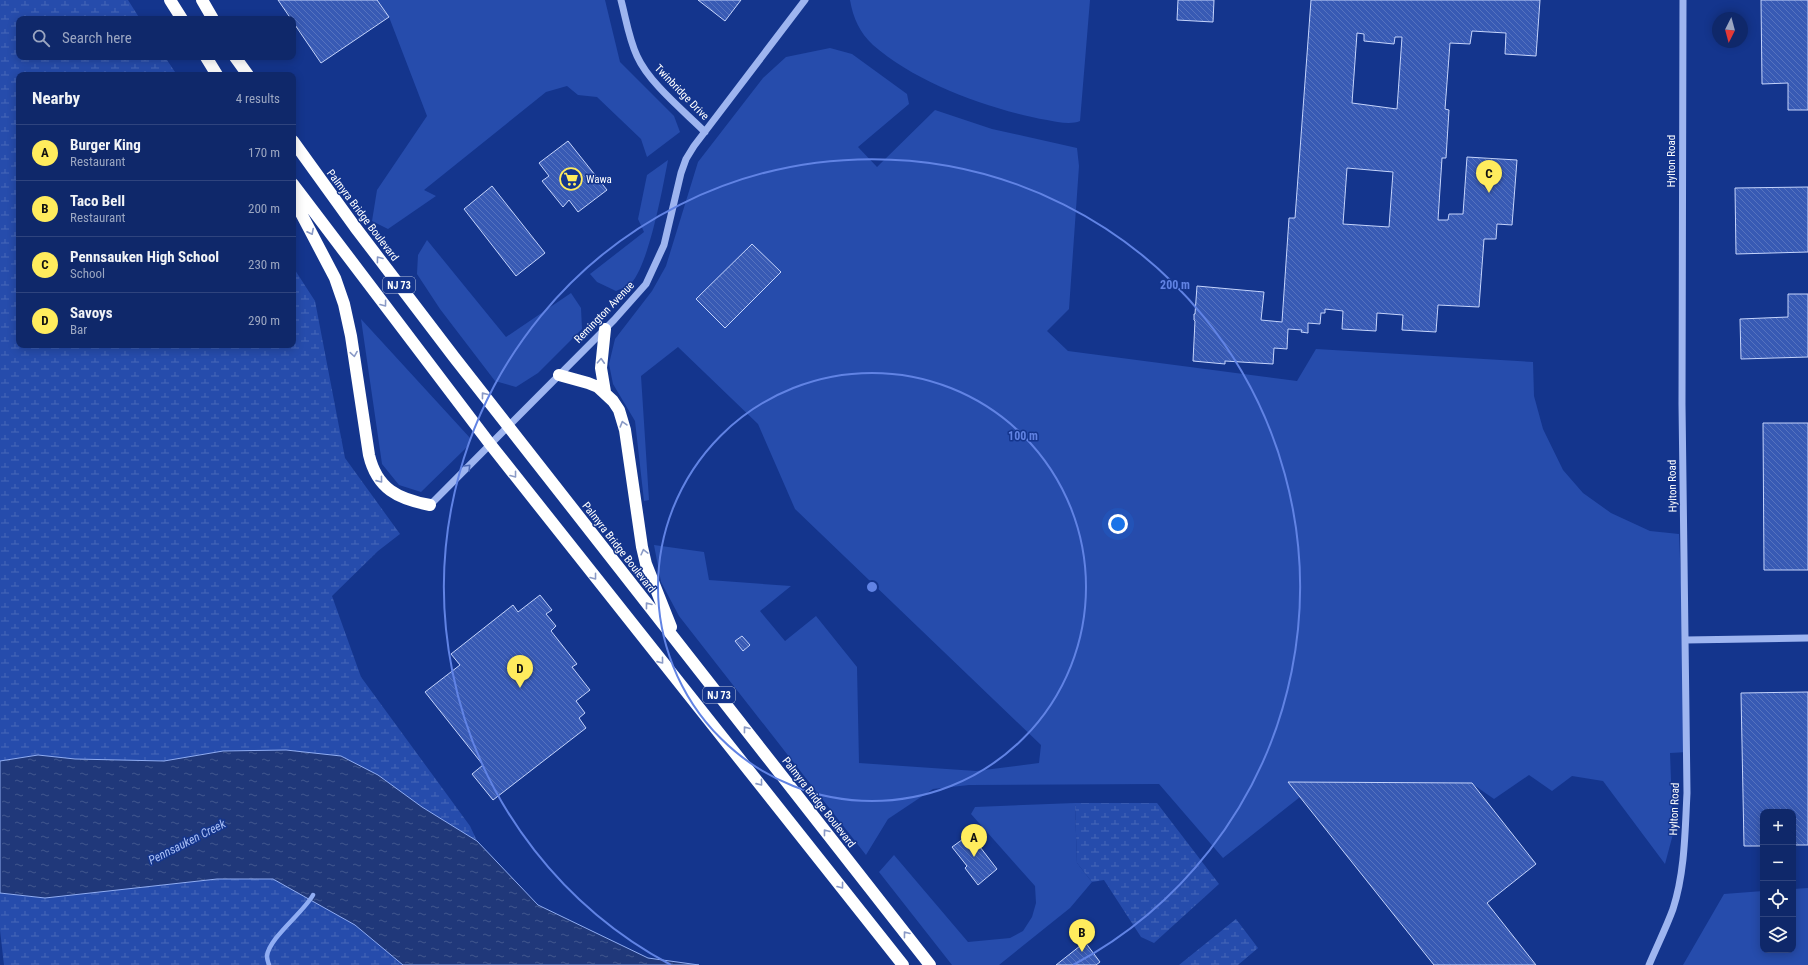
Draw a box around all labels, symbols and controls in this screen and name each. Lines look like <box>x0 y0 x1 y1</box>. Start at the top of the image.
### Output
north arrow <box>1712 12 1748 48</box>
search box <box>16 16 296 60</box>
icon: search <box>30 27 52 49</box>
text: Search here <box>62 29 132 47</box>
street label: Twinbridge Drive <box>652 62 711 123</box>
text: Nearby <box>32 88 80 108</box>
text: 4 results <box>236 91 280 106</box>
street label: Hylton Road <box>1665 135 1678 187</box>
text: Burger King <box>70 136 141 154</box>
text: A <box>41 145 49 160</box>
text: 170 m <box>248 145 280 160</box>
text: Restaurant <box>70 154 125 169</box>
pin: C <box>1476 160 1502 193</box>
supermarket icon: Wawa <box>558 166 584 192</box>
street label: Palmyra Bridge Boulevard <box>324 167 401 264</box>
place label: Wawa <box>586 173 612 186</box>
text: Taco Bell <box>70 192 125 210</box>
text: B <box>41 201 49 216</box>
text: 200 m <box>248 201 280 216</box>
text: Restaurant <box>70 210 125 225</box>
one-way arrow <box>306 228 314 236</box>
text: Pennsauken High School <box>70 248 219 266</box>
one-way arrow <box>377 256 384 263</box>
text: C <box>41 257 49 272</box>
text: 230 m <box>248 257 280 272</box>
text: School <box>70 266 105 281</box>
road number: NJ 73 <box>383 277 415 293</box>
text: 200 m <box>1160 278 1190 292</box>
street label: Remington Avenue <box>572 279 637 346</box>
one-way arrow <box>379 300 386 307</box>
text: Savoys <box>70 304 113 322</box>
text: D <box>41 313 49 328</box>
text: 290 m <box>248 313 280 328</box>
text: Bar <box>70 322 87 337</box>
one-way arrow <box>349 351 358 357</box>
one-way arrow <box>597 358 606 364</box>
one-way arrow <box>481 393 488 400</box>
one-way arrow <box>619 421 628 428</box>
text: 100 m <box>1008 429 1038 443</box>
street label: Hylton Road <box>1666 460 1679 512</box>
one-way arrow <box>463 464 471 472</box>
one-way arrow <box>509 470 516 477</box>
one-way arrow <box>375 475 382 482</box>
street label: Palmyra Bridge Boulevard <box>579 500 658 595</box>
your location <box>1108 514 1128 534</box>
one-way arrow <box>640 549 648 556</box>
one-way arrow <box>590 573 597 580</box>
centre of rings <box>865 580 879 594</box>
one-way arrow <box>646 602 653 609</box>
pin: D <box>507 655 533 688</box>
one-way arrow <box>656 656 663 663</box>
road number: NJ 73 <box>703 687 735 703</box>
one-way arrow <box>743 727 750 734</box>
street label: Palmyra Bridge Boulevard <box>779 755 858 850</box>
one-way arrow <box>756 779 763 786</box>
street label: Hylton Road <box>1667 783 1682 836</box>
map controls <box>1760 809 1796 953</box>
button: + <box>1760 809 1796 845</box>
water label: Pennsauken Creek <box>146 816 229 867</box>
pin: A <box>961 824 987 857</box>
one-way arrow <box>824 829 831 836</box>
button: − <box>1760 845 1796 881</box>
one-way arrow <box>836 881 843 888</box>
button: locate <box>1760 881 1796 917</box>
button: layers <box>1760 917 1796 953</box>
pin: B <box>1069 919 1095 952</box>
one-way arrow <box>903 932 910 939</box>

